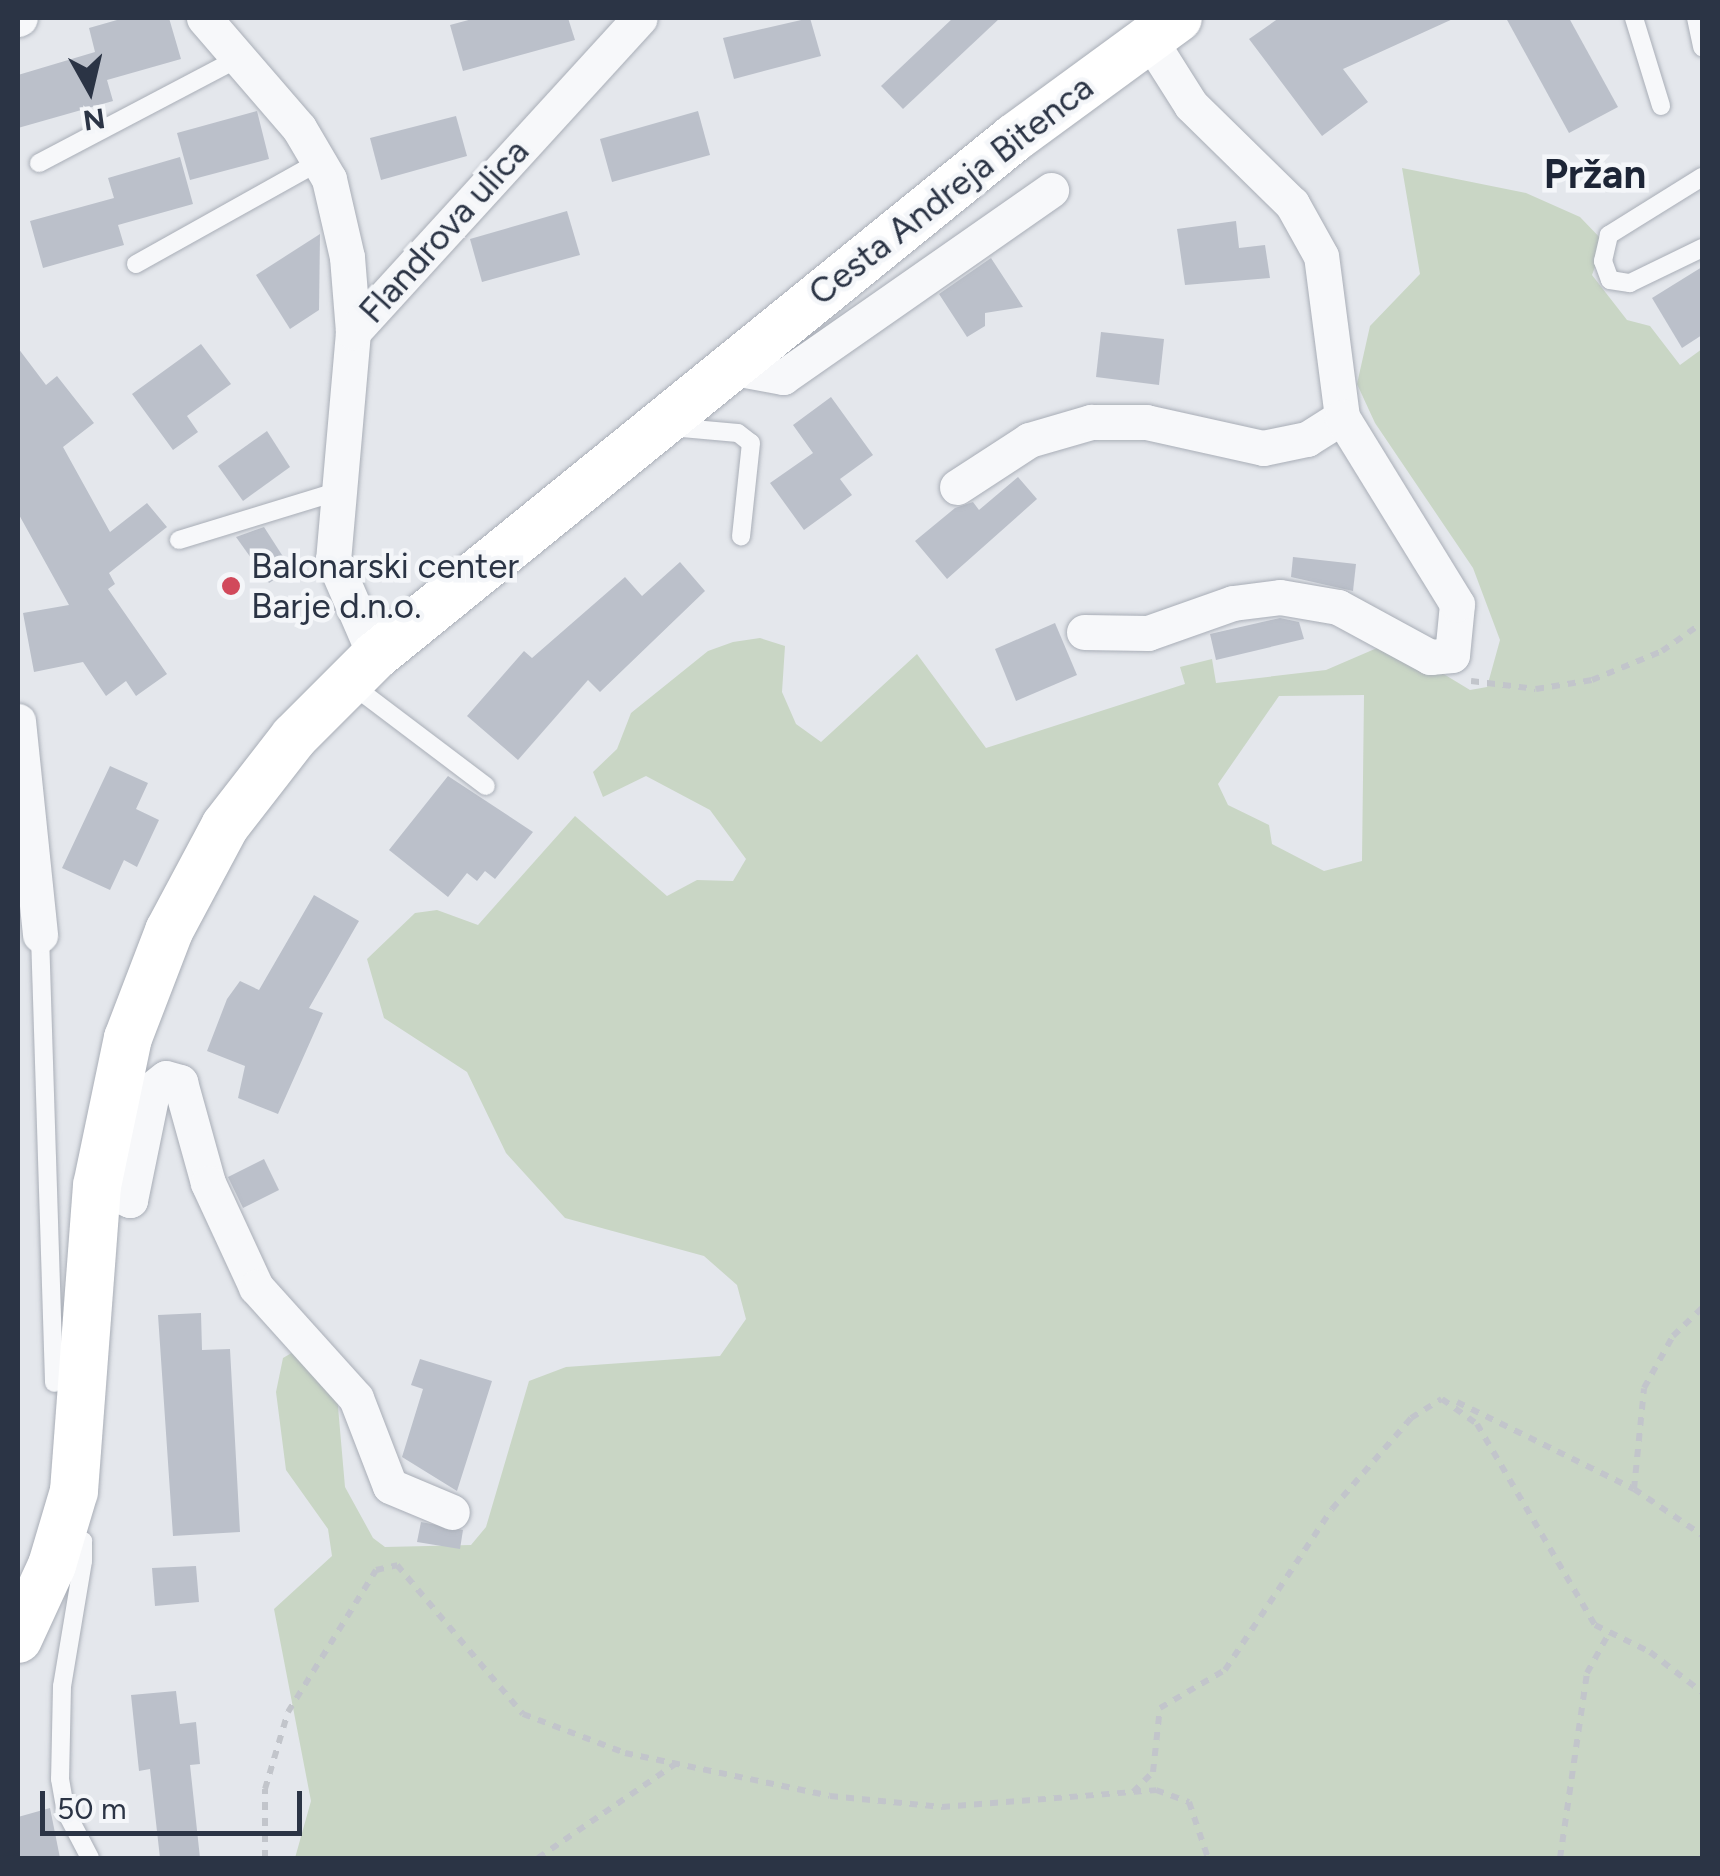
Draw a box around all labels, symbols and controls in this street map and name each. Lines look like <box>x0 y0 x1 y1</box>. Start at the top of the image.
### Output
north arrow <box>40 40 140 140</box>
street label: Cesta Andreja Bitenca <box>801 66 1101 314</box>
text: N <box>81 101 107 138</box>
street label: Flandrova ulica <box>351 130 537 332</box>
district label: Pržan <box>1544 150 1646 198</box>
place label: Balonarski center Barje d.n.o. <box>251 545 519 627</box>
marker: Balonarski center Barje d.n.o. <box>220 575 242 597</box>
scale bar <box>45 1771 308 1833</box>
text: 50 m <box>57 1790 126 1827</box>

